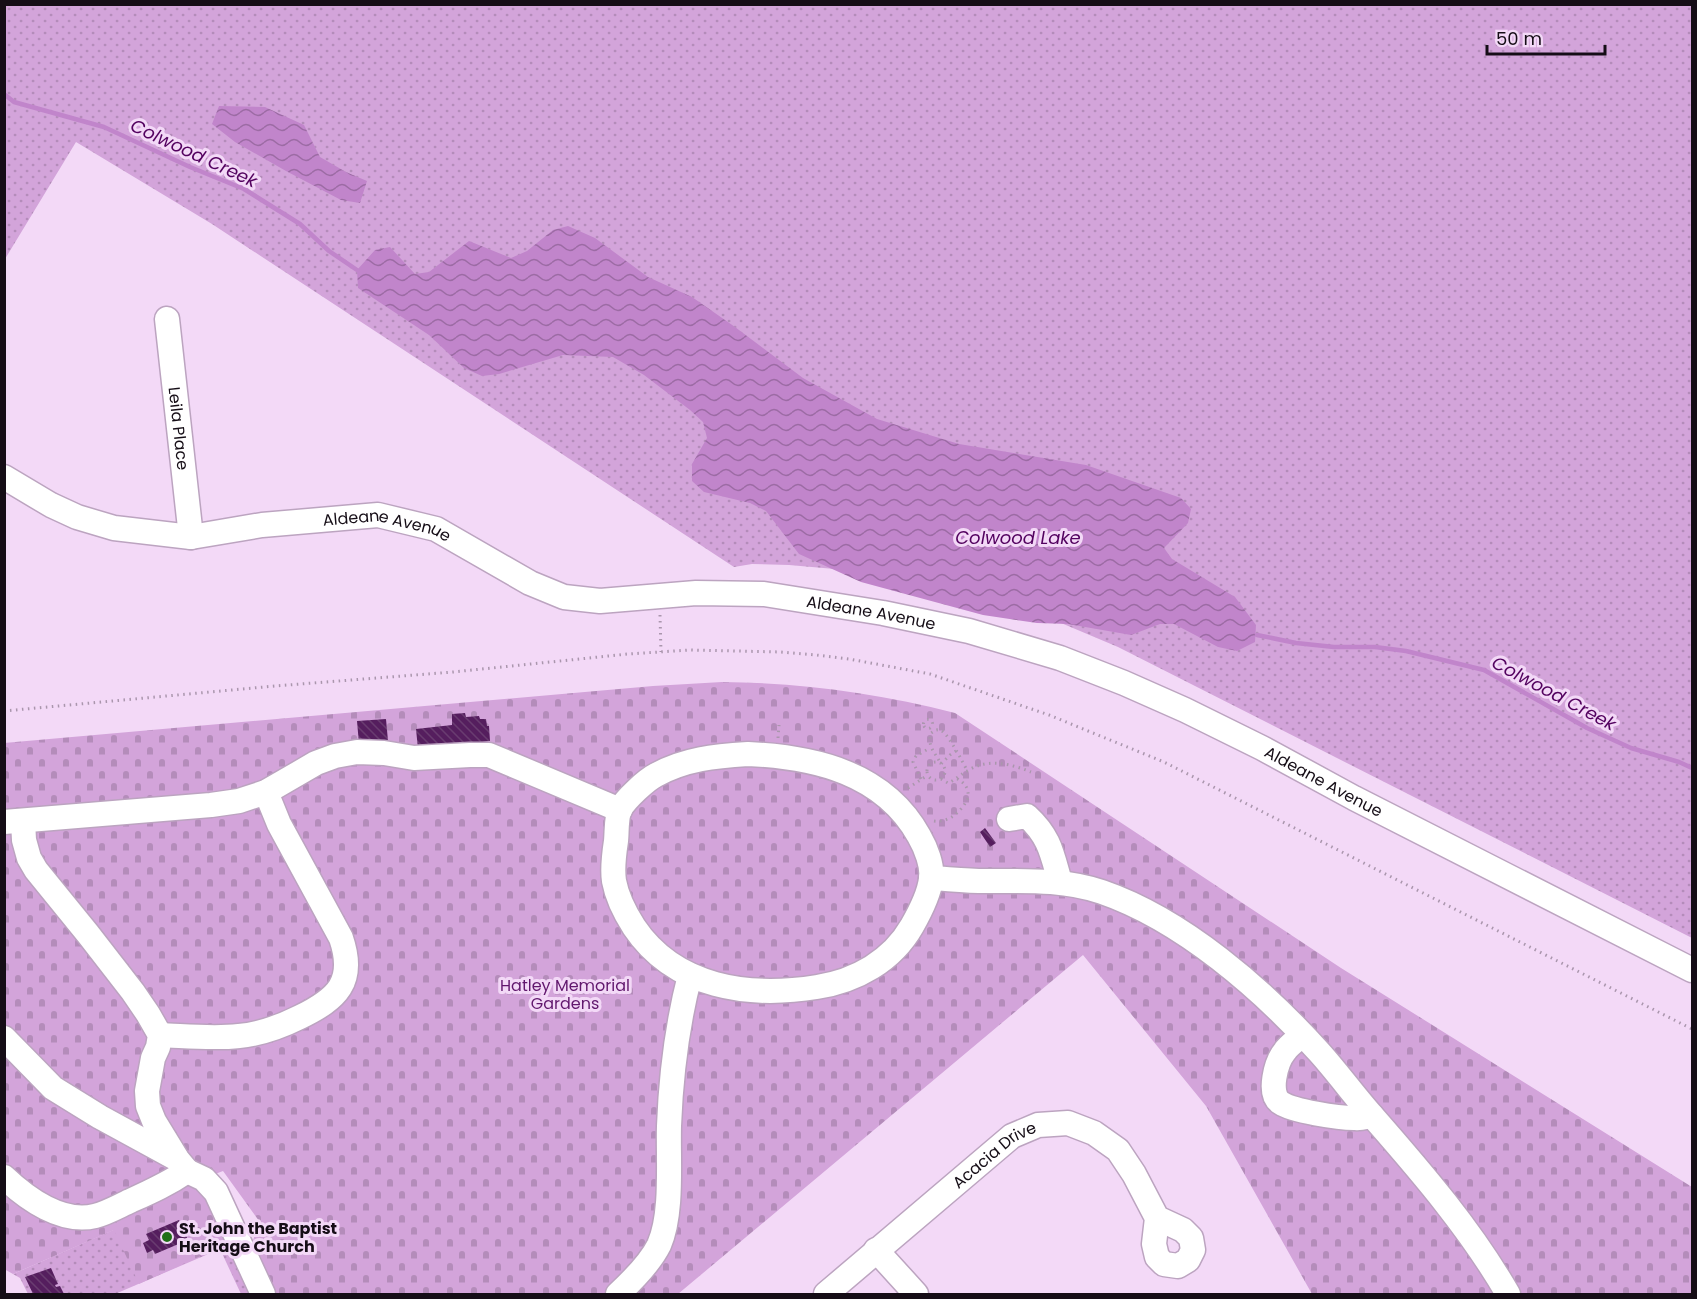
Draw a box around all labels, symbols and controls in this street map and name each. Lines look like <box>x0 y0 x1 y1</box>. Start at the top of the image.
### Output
scale bar <box>1487 18 1606 56</box>
text: 50 m <box>1496 26 1542 51</box>
water label: Colwood Creek <box>126 113 262 194</box>
street label: Leila Place <box>163 386 195 471</box>
street label: Aldeane Avenue <box>322 503 456 547</box>
water label: Colwood Lake <box>955 525 1081 550</box>
street label: Aldeane Avenue <box>805 589 938 635</box>
water label: Colwood Creek <box>1487 650 1621 737</box>
street label: Aldeane Avenue <box>1261 740 1387 822</box>
park label: Hatley Memorial Gardens <box>500 974 630 1015</box>
street label: Acacia Drive <box>947 1116 1040 1193</box>
place label: St. John the Baptist Heritage Church <box>179 1217 337 1258</box>
marker: St. John the Baptist Heritage Church <box>160 1230 174 1244</box>

